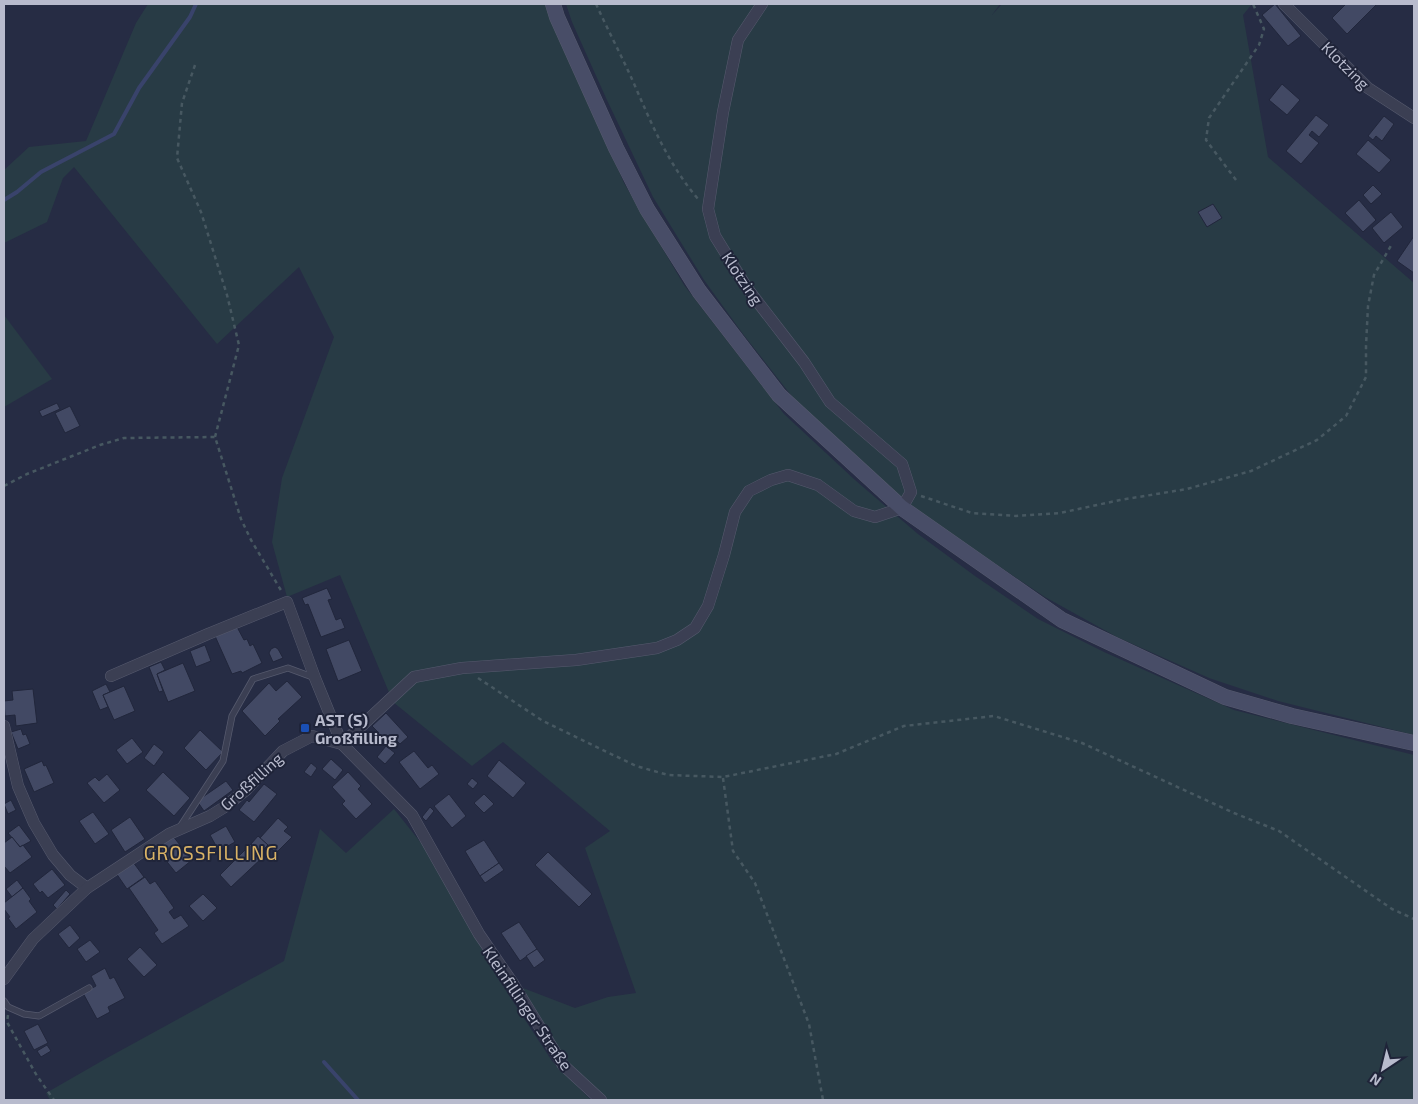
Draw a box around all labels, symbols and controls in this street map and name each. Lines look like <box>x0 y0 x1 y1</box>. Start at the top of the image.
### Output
street label: Klotzing <box>1318 37 1374 93</box>
street label: Klotzing <box>718 248 768 308</box>
place label: AST (S) Großfilling <box>315 710 398 747</box>
marker: AST (S) Großfilling <box>299 722 311 734</box>
street label: Großfilling <box>216 748 286 814</box>
district label: GROSSFILLING <box>144 841 278 864</box>
street label: Kleinfillinger Straße <box>480 942 576 1074</box>
north arrow <box>1358 1044 1408 1094</box>
text: N <box>1366 1070 1384 1090</box>

